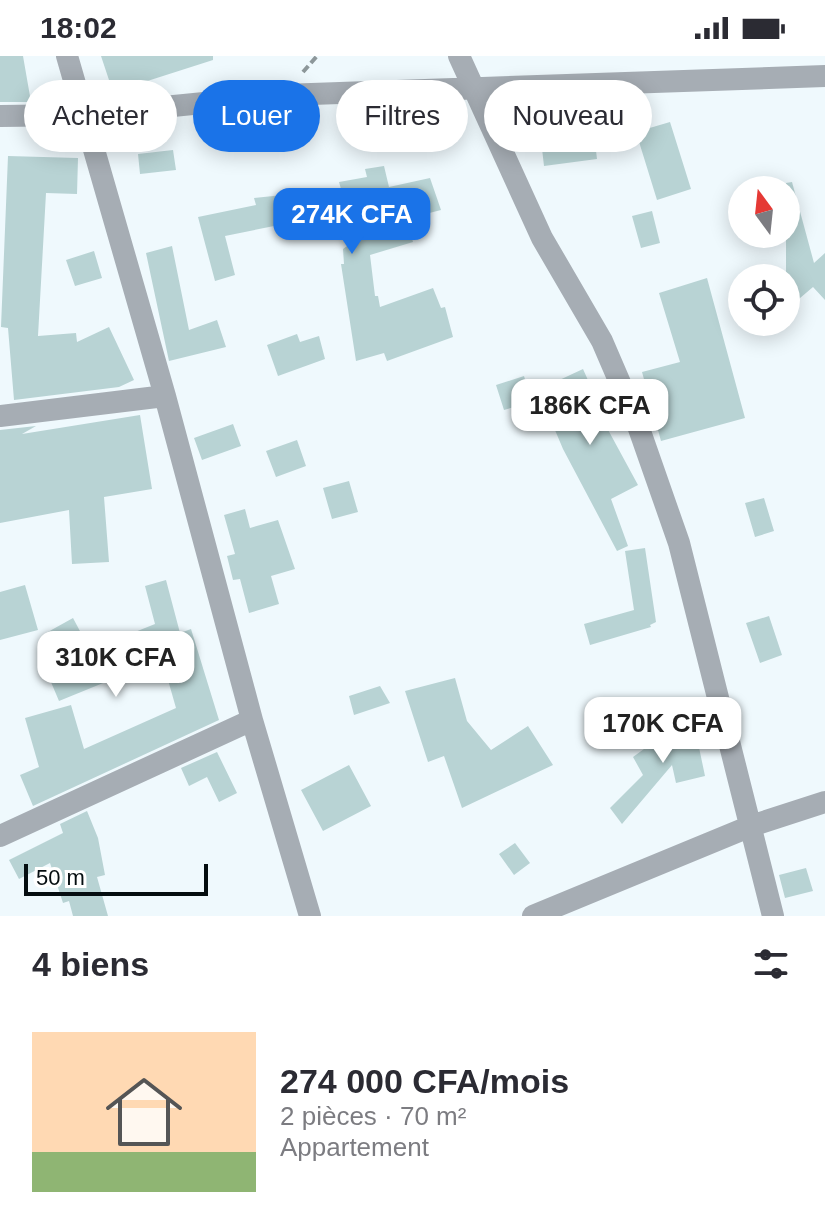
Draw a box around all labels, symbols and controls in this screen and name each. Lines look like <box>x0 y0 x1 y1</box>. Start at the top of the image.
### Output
text: 18:02 <box>40 11 117 44</box>
chip: Acheter <box>24 80 177 152</box>
chip: Louer <box>193 80 320 152</box>
chip: Filtres <box>336 80 468 152</box>
chip: Nouveau <box>484 80 652 152</box>
north arrow <box>728 176 800 248</box>
map controls <box>728 176 800 336</box>
pin: 274K CFA <box>269 188 435 256</box>
text: 274K CFA <box>291 199 413 229</box>
button: locate <box>728 264 800 336</box>
pin: 186K CFA <box>507 379 673 447</box>
text: 186K CFA <box>529 390 651 420</box>
pin: 310K CFA <box>33 631 199 699</box>
text: 310K CFA <box>55 642 177 672</box>
pin: 170K CFA <box>580 697 746 765</box>
text: 170K CFA <box>602 708 724 738</box>
scale bar <box>24 860 208 896</box>
text: 50 m <box>36 865 85 890</box>
icon: filters <box>749 942 793 986</box>
text: 4 biens <box>32 945 149 983</box>
text: 274 000 CFA/mois <box>280 1062 569 1100</box>
icon: home <box>96 1064 192 1160</box>
text: 2 pièces · 70 m² <box>280 1101 466 1131</box>
text: Appartement <box>280 1132 429 1162</box>

